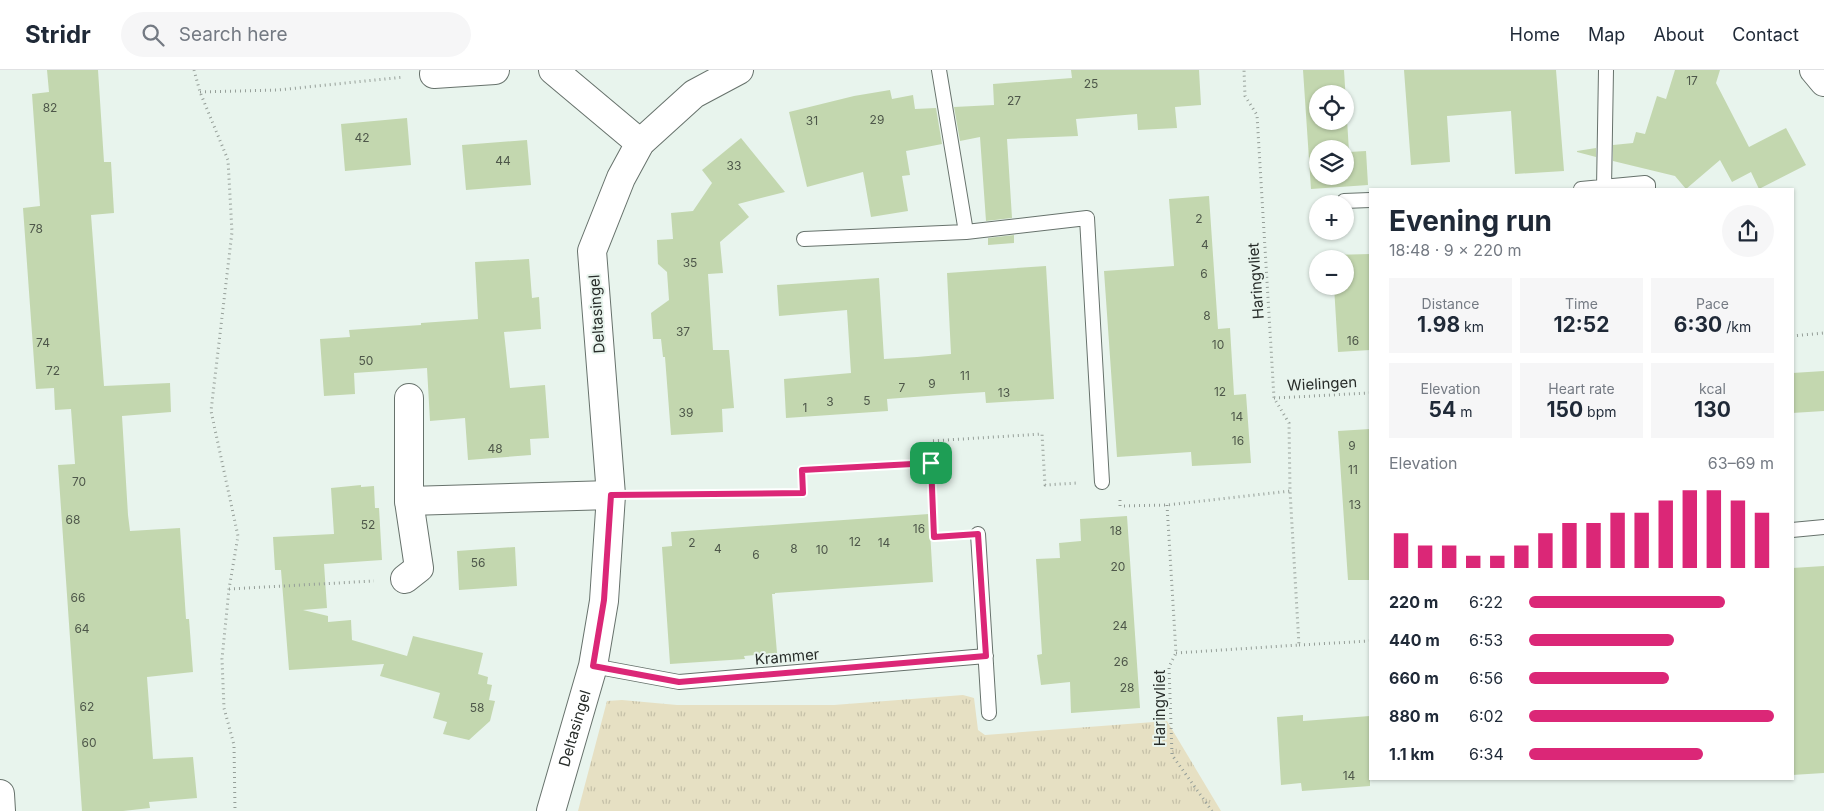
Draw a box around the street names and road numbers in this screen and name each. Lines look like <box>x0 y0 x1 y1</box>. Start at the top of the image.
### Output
street label: Haringvliet <box>1243 242 1268 320</box>
street label: Deltasingel <box>584 274 609 354</box>
street label: Wielingen <box>1286 372 1357 395</box>
street label: Krammer <box>754 644 820 669</box>
street label: Haringvliet <box>1150 670 1169 746</box>
street label: Deltasingel <box>554 688 595 769</box>

